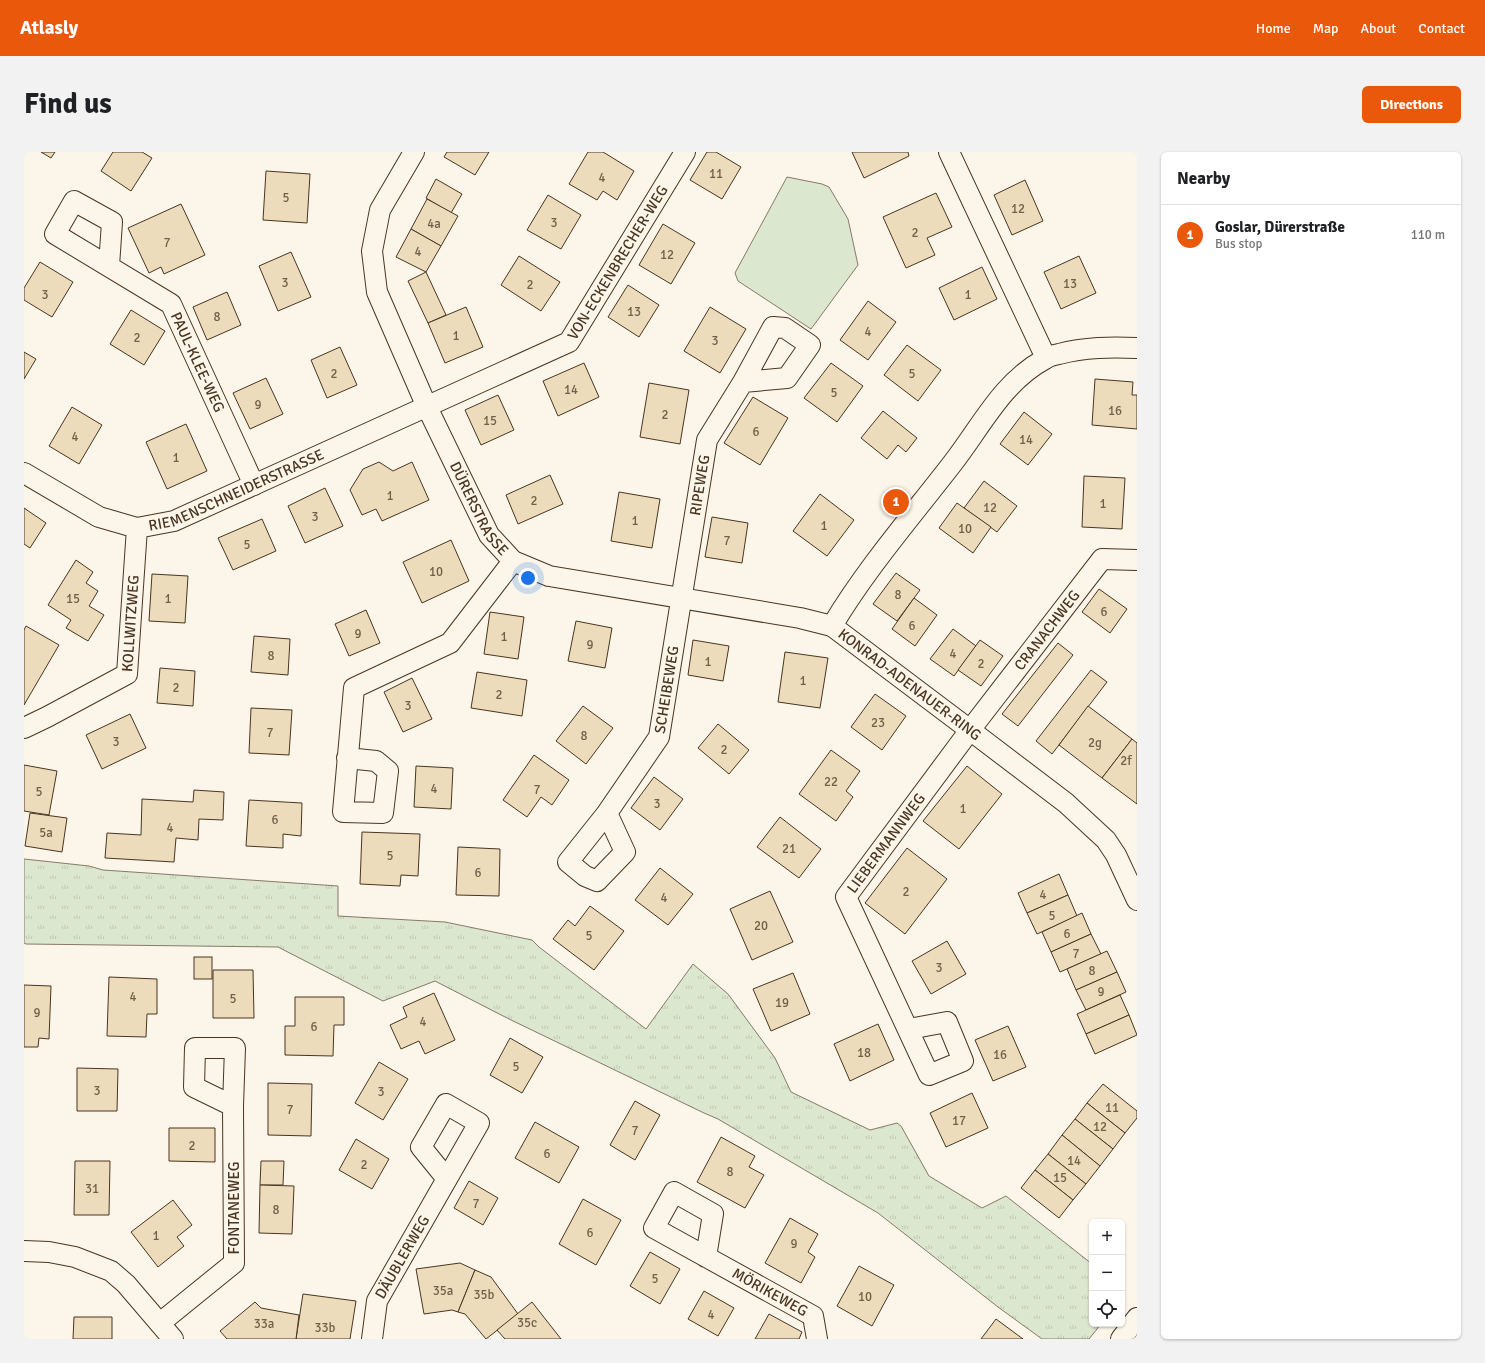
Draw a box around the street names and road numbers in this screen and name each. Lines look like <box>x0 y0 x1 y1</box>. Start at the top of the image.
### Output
street label: VON-ECKENBRECHER-WEG <box>564 182 672 343</box>
street label: PAUL-KLEE-WEG <box>167 309 228 415</box>
street label: RIEMENSCHNEIDERSTRASSE <box>147 445 327 535</box>
street label: RIPEWEG <box>686 454 713 517</box>
street label: DÜRERSTRASSE <box>446 459 512 559</box>
street label: KOLLWITZWEG <box>118 574 143 673</box>
street label: CRANACHWEG <box>1010 587 1084 674</box>
street label: KONRAD-ADENAUER-RING <box>835 625 985 744</box>
street label: SCHEIBEWEG <box>651 644 683 735</box>
street label: LIEBERMANNWEG <box>843 790 929 897</box>
street label: FONTANEWEG <box>225 1162 243 1254</box>
street label: DÄUBLERWEG <box>371 1212 433 1302</box>
street label: MÖRIKEWEG <box>729 1264 811 1320</box>

